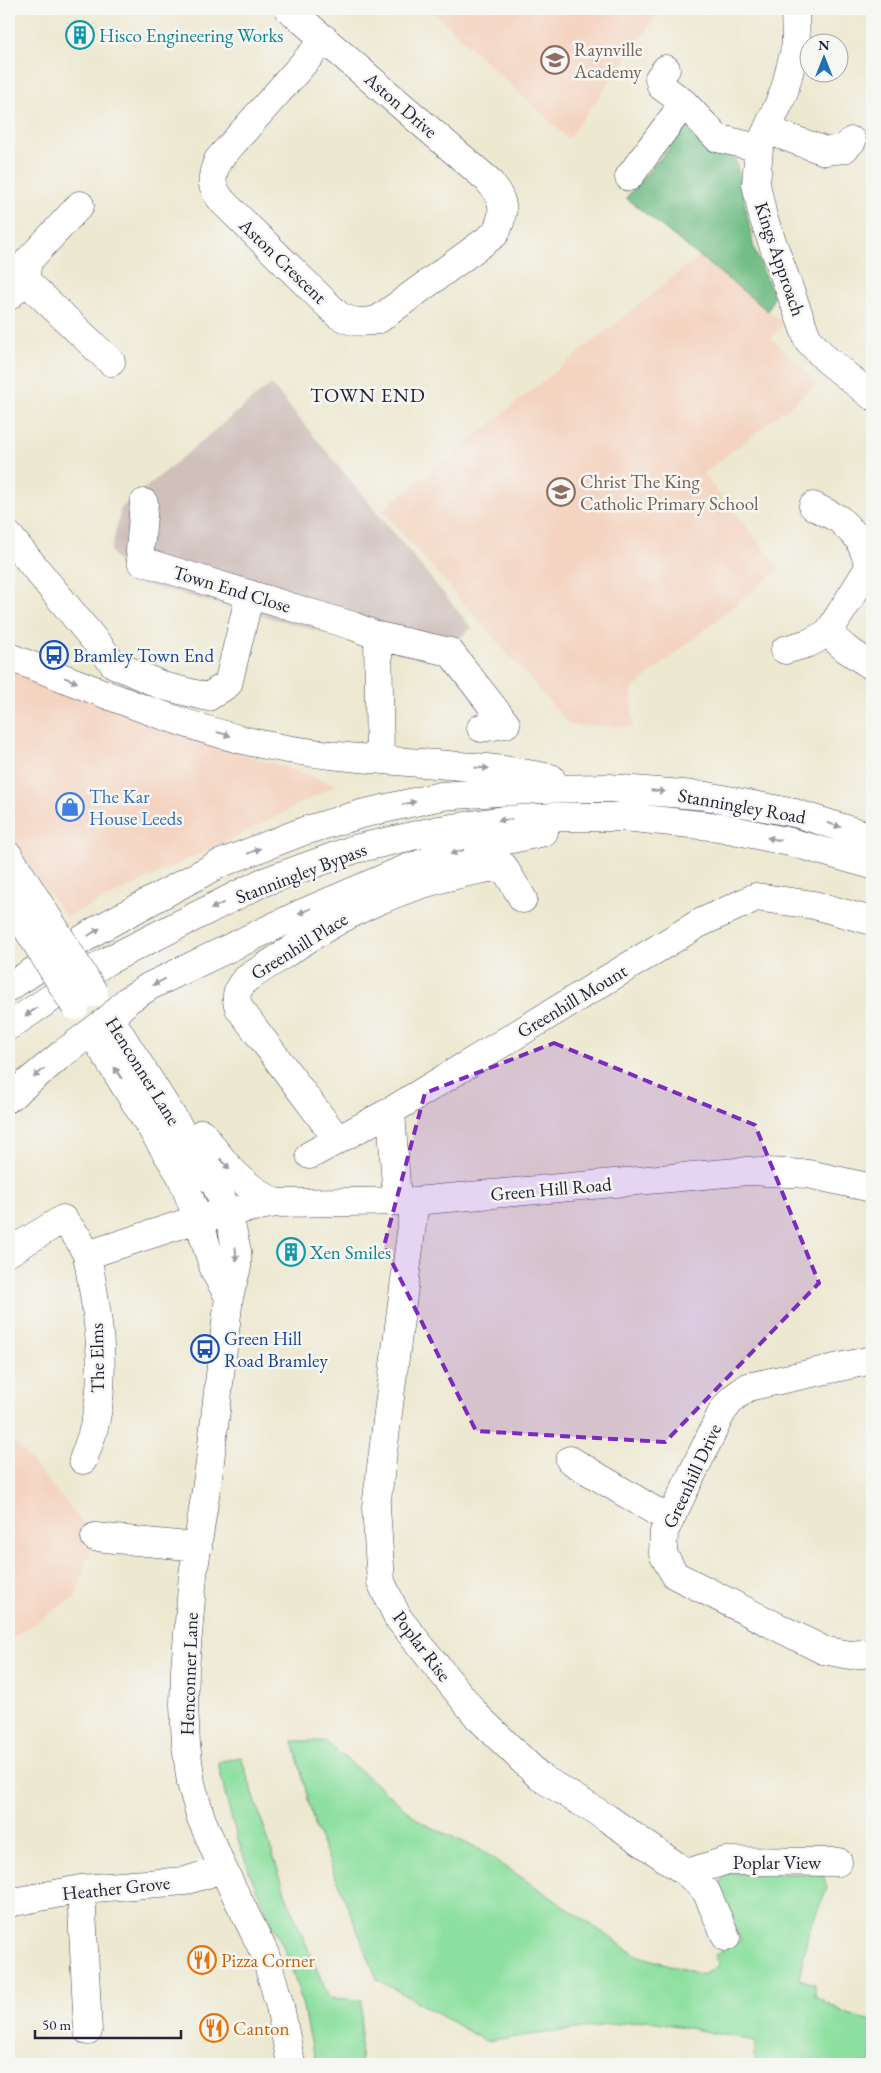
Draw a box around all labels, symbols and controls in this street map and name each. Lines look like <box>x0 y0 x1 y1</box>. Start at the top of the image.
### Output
building icon: Hisco Engineering Works <box>65 20 95 50</box>
place label: Hisco Engineering Works <box>99 23 283 48</box>
north arrow <box>798 32 848 82</box>
text: N <box>818 36 830 54</box>
place label: Raynville Academy <box>573 37 642 84</box>
school or university icon: Raynville Academy <box>540 45 570 75</box>
street label: Aston Drive <box>358 66 443 144</box>
street label: Kings Approach <box>749 199 811 320</box>
street label: Aston Crescent <box>233 212 332 309</box>
district label: TOWN END <box>310 382 426 408</box>
place label: Christ The King Catholic Primary School <box>580 469 759 516</box>
school or university icon: Christ The King Catholic Primary School <box>546 477 576 507</box>
street label: Town End Close <box>170 559 294 619</box>
bus stop icon: Bramley Town End <box>39 640 69 670</box>
place label: Bramley Town End <box>73 643 214 668</box>
one-way arrow <box>64 676 79 684</box>
one-way arrow <box>216 731 231 739</box>
one-way arrow <box>474 765 490 773</box>
street label: Stanningley Road <box>676 782 808 830</box>
place label: The Kar House Leeds <box>89 784 182 831</box>
one-way arrow <box>650 787 666 795</box>
shop icon: The Kar House Leeds <box>55 792 85 822</box>
one-way arrow <box>401 799 417 807</box>
one-way arrow <box>497 816 513 824</box>
one-way arrow <box>827 821 842 829</box>
one-way arrow <box>767 835 782 843</box>
street label: Stanningley Bypass <box>232 837 370 909</box>
one-way arrow <box>247 846 261 854</box>
one-way arrow <box>449 848 464 856</box>
one-way arrow <box>210 902 224 910</box>
street label: Greenhill Place <box>246 906 352 986</box>
one-way arrow <box>298 908 313 916</box>
one-way arrow <box>87 927 100 937</box>
street label: Greenhill Mount <box>512 958 632 1044</box>
one-way arrow <box>152 978 166 986</box>
one-way arrow <box>24 1007 37 1017</box>
street label: Henconner Lane <box>100 1012 186 1130</box>
one-way arrow <box>33 1067 46 1078</box>
one-way arrow <box>114 1067 123 1080</box>
one-way arrow <box>220 1157 231 1170</box>
street label: Green Hill Road <box>489 1171 613 1207</box>
building icon: Xen Smiles <box>276 1237 306 1267</box>
place label: Xen Smiles <box>309 1240 391 1265</box>
one-way arrow <box>233 1247 241 1263</box>
street label: The Elms <box>84 1323 110 1393</box>
place label: Green Hill Road Bramley <box>224 1326 328 1373</box>
bus stop icon: Green Hill Road Bramley <box>190 1334 220 1364</box>
street label: Greenhill Drive <box>657 1420 727 1532</box>
street label: Poplar Rise <box>387 1606 457 1686</box>
street label: Henconner Lane <box>174 1612 204 1736</box>
street label: Poplar View <box>733 1850 822 1875</box>
street label: Heather Grove <box>61 1870 171 1906</box>
restaurant icon: Pizza Corner <box>187 1945 217 1975</box>
place label: Pizza Corner <box>221 1948 316 1973</box>
scale bar <box>35 2008 181 2040</box>
restaurant icon: Canton <box>199 2013 229 2043</box>
text: 50 m <box>42 2015 71 2034</box>
place label: Canton <box>233 2016 290 2041</box>

